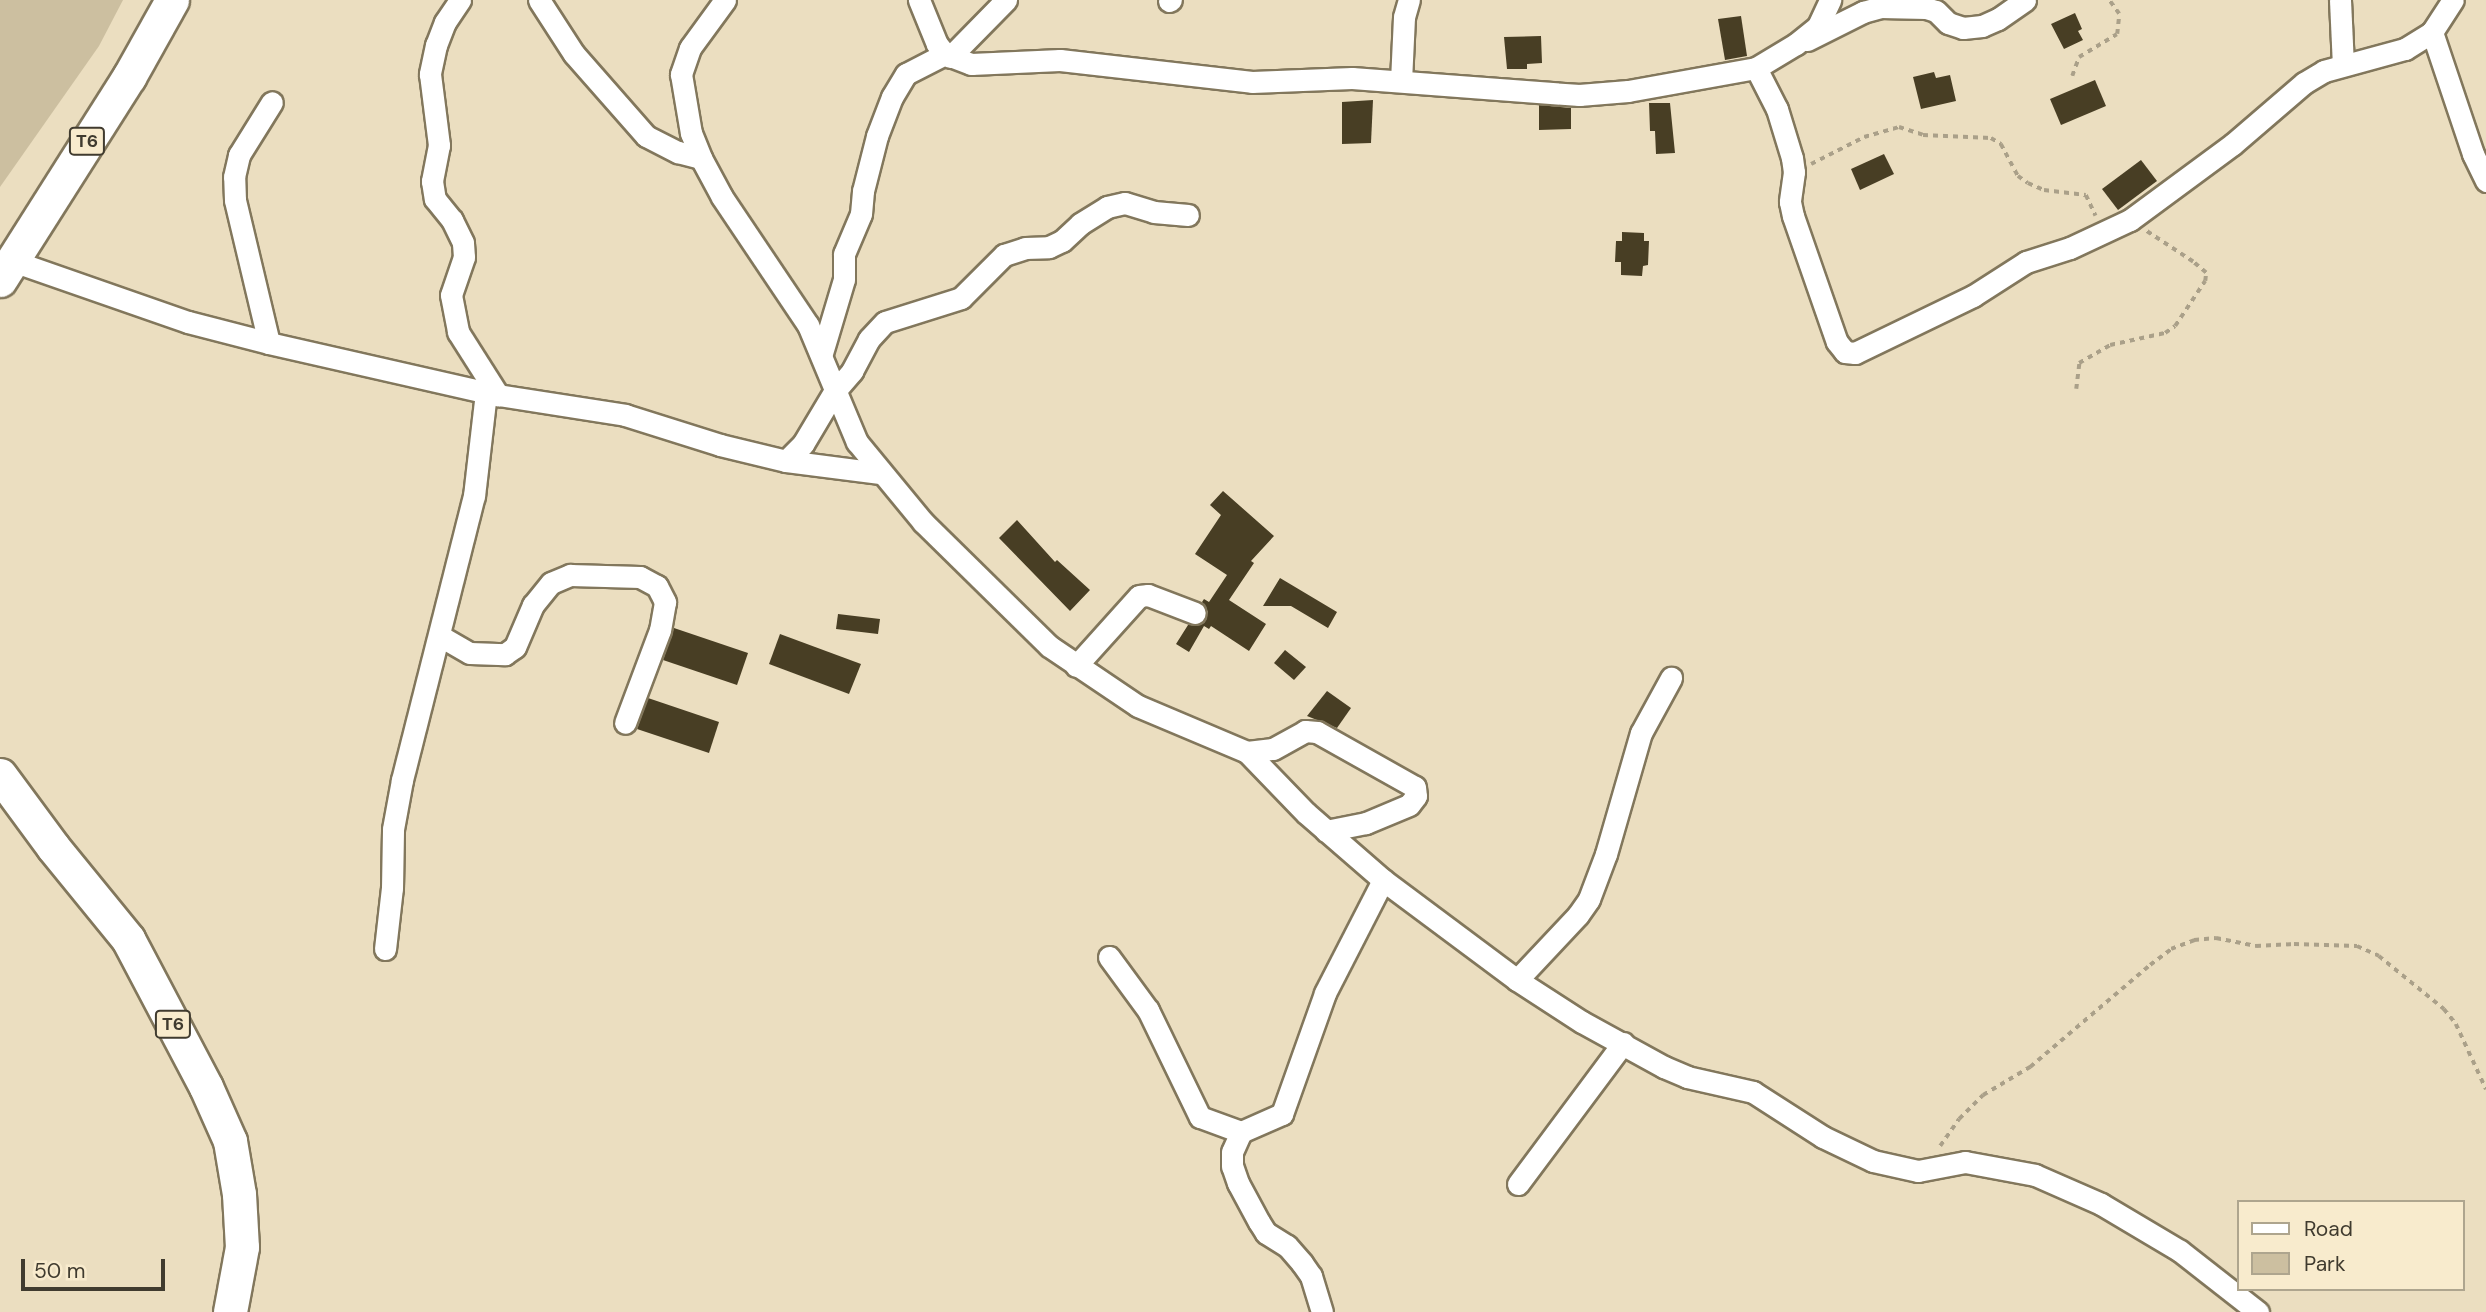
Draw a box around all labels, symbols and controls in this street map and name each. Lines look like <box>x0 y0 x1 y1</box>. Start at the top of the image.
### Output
road number: T6 <box>68 126 106 156</box>
road number: T6 <box>154 1009 192 1038</box>
legend <box>2238 1200 2465 1291</box>
text: Road <box>2304 1215 2353 1243</box>
scale bar <box>24 1246 168 1290</box>
text: Park <box>2304 1250 2345 1278</box>
text: 50 m <box>34 1257 85 1285</box>

